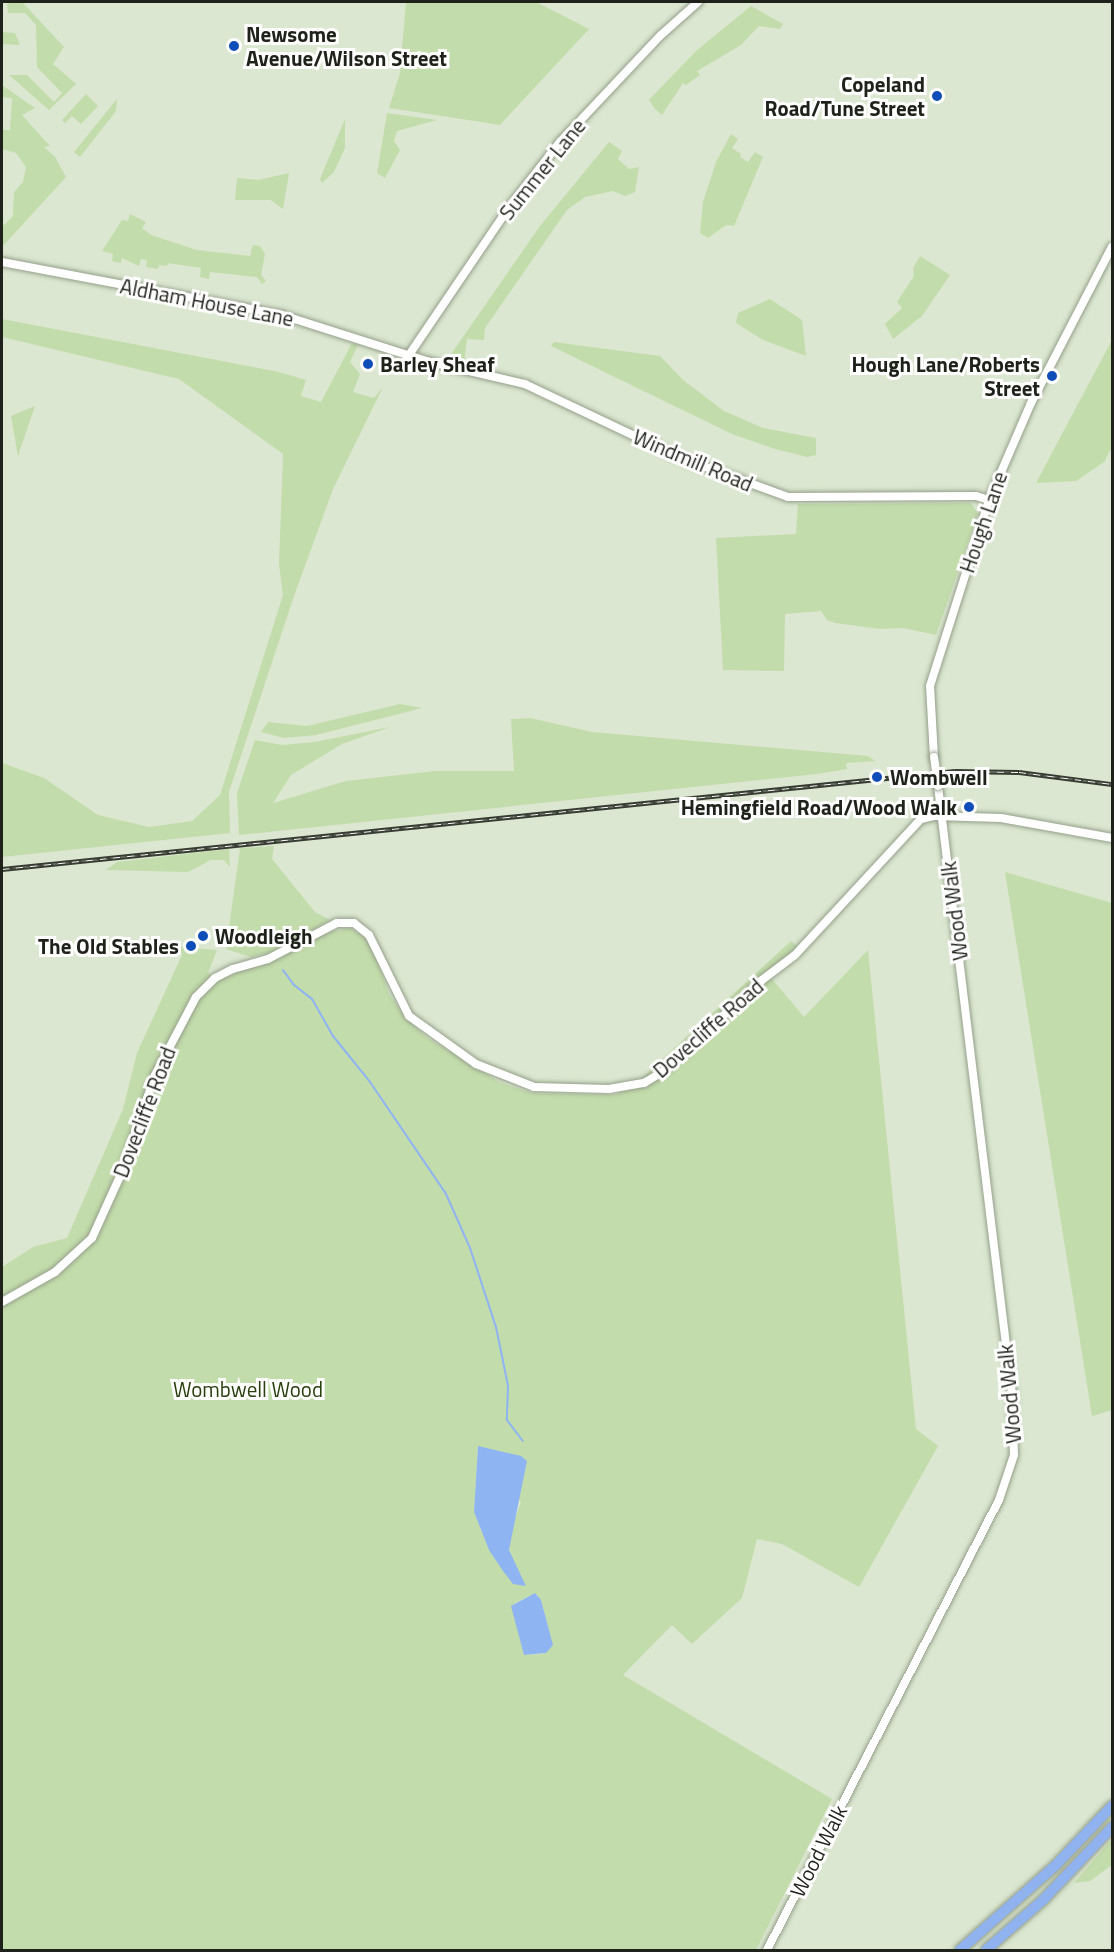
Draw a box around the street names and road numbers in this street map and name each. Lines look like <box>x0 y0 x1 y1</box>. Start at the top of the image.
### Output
street label: Summer Lane <box>494 113 590 225</box>
street label: Aldham House Lane <box>118 273 296 331</box>
street label: Windmill Road <box>629 423 757 497</box>
street label: Hough Lane <box>954 468 1012 576</box>
street label: Wood Walk <box>935 860 973 962</box>
street label: Dovecliffe Road <box>648 973 768 1083</box>
street label: Dovecliffe Road <box>108 1043 180 1181</box>
street label: Wood Walk <box>992 1343 1026 1445</box>
street label: Wood Walk <box>784 1801 852 1901</box>

